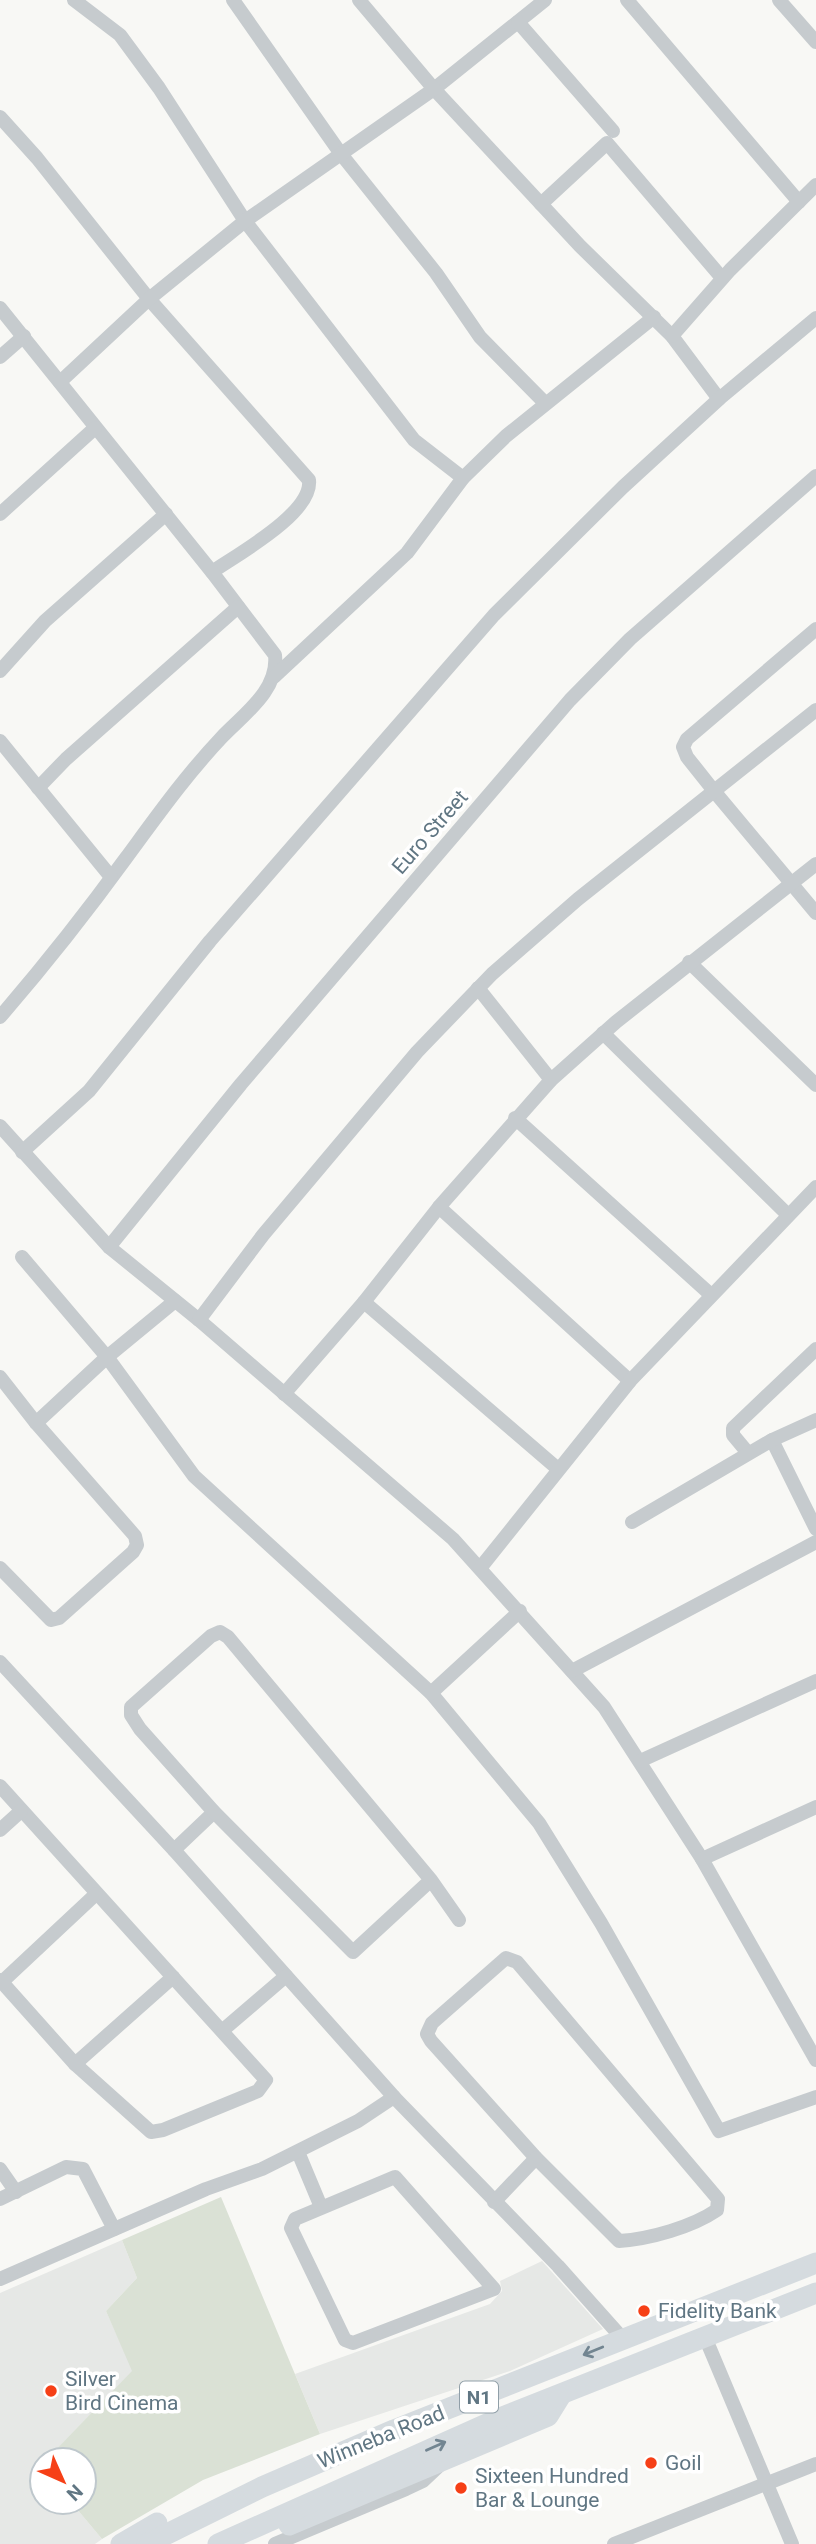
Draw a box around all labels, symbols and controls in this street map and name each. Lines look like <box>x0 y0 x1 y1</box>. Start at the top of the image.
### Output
street label: Euro Street <box>387 785 473 879</box>
place label: Fidelity Bank <box>658 2299 777 2323</box>
marker: Fidelity Bank <box>636 2303 652 2319</box>
one-way arrow <box>583 2345 604 2358</box>
place label: Silver Bird Cinema <box>65 2367 179 2415</box>
road number: N1 <box>460 2382 498 2412</box>
marker: Silver Bird Cinema <box>43 2383 59 2399</box>
street label: Winneba Road <box>314 2401 448 2473</box>
one-way arrow <box>425 2439 447 2452</box>
north arrow <box>28 2446 98 2516</box>
place label: Goil <box>665 2451 702 2475</box>
marker: Goil <box>643 2455 659 2471</box>
place label: Sixteen Hundred Bar & Lounge <box>475 2464 629 2512</box>
text: N <box>62 2480 88 2506</box>
marker: Sixteen Hundred Bar & Lounge <box>453 2480 469 2496</box>

